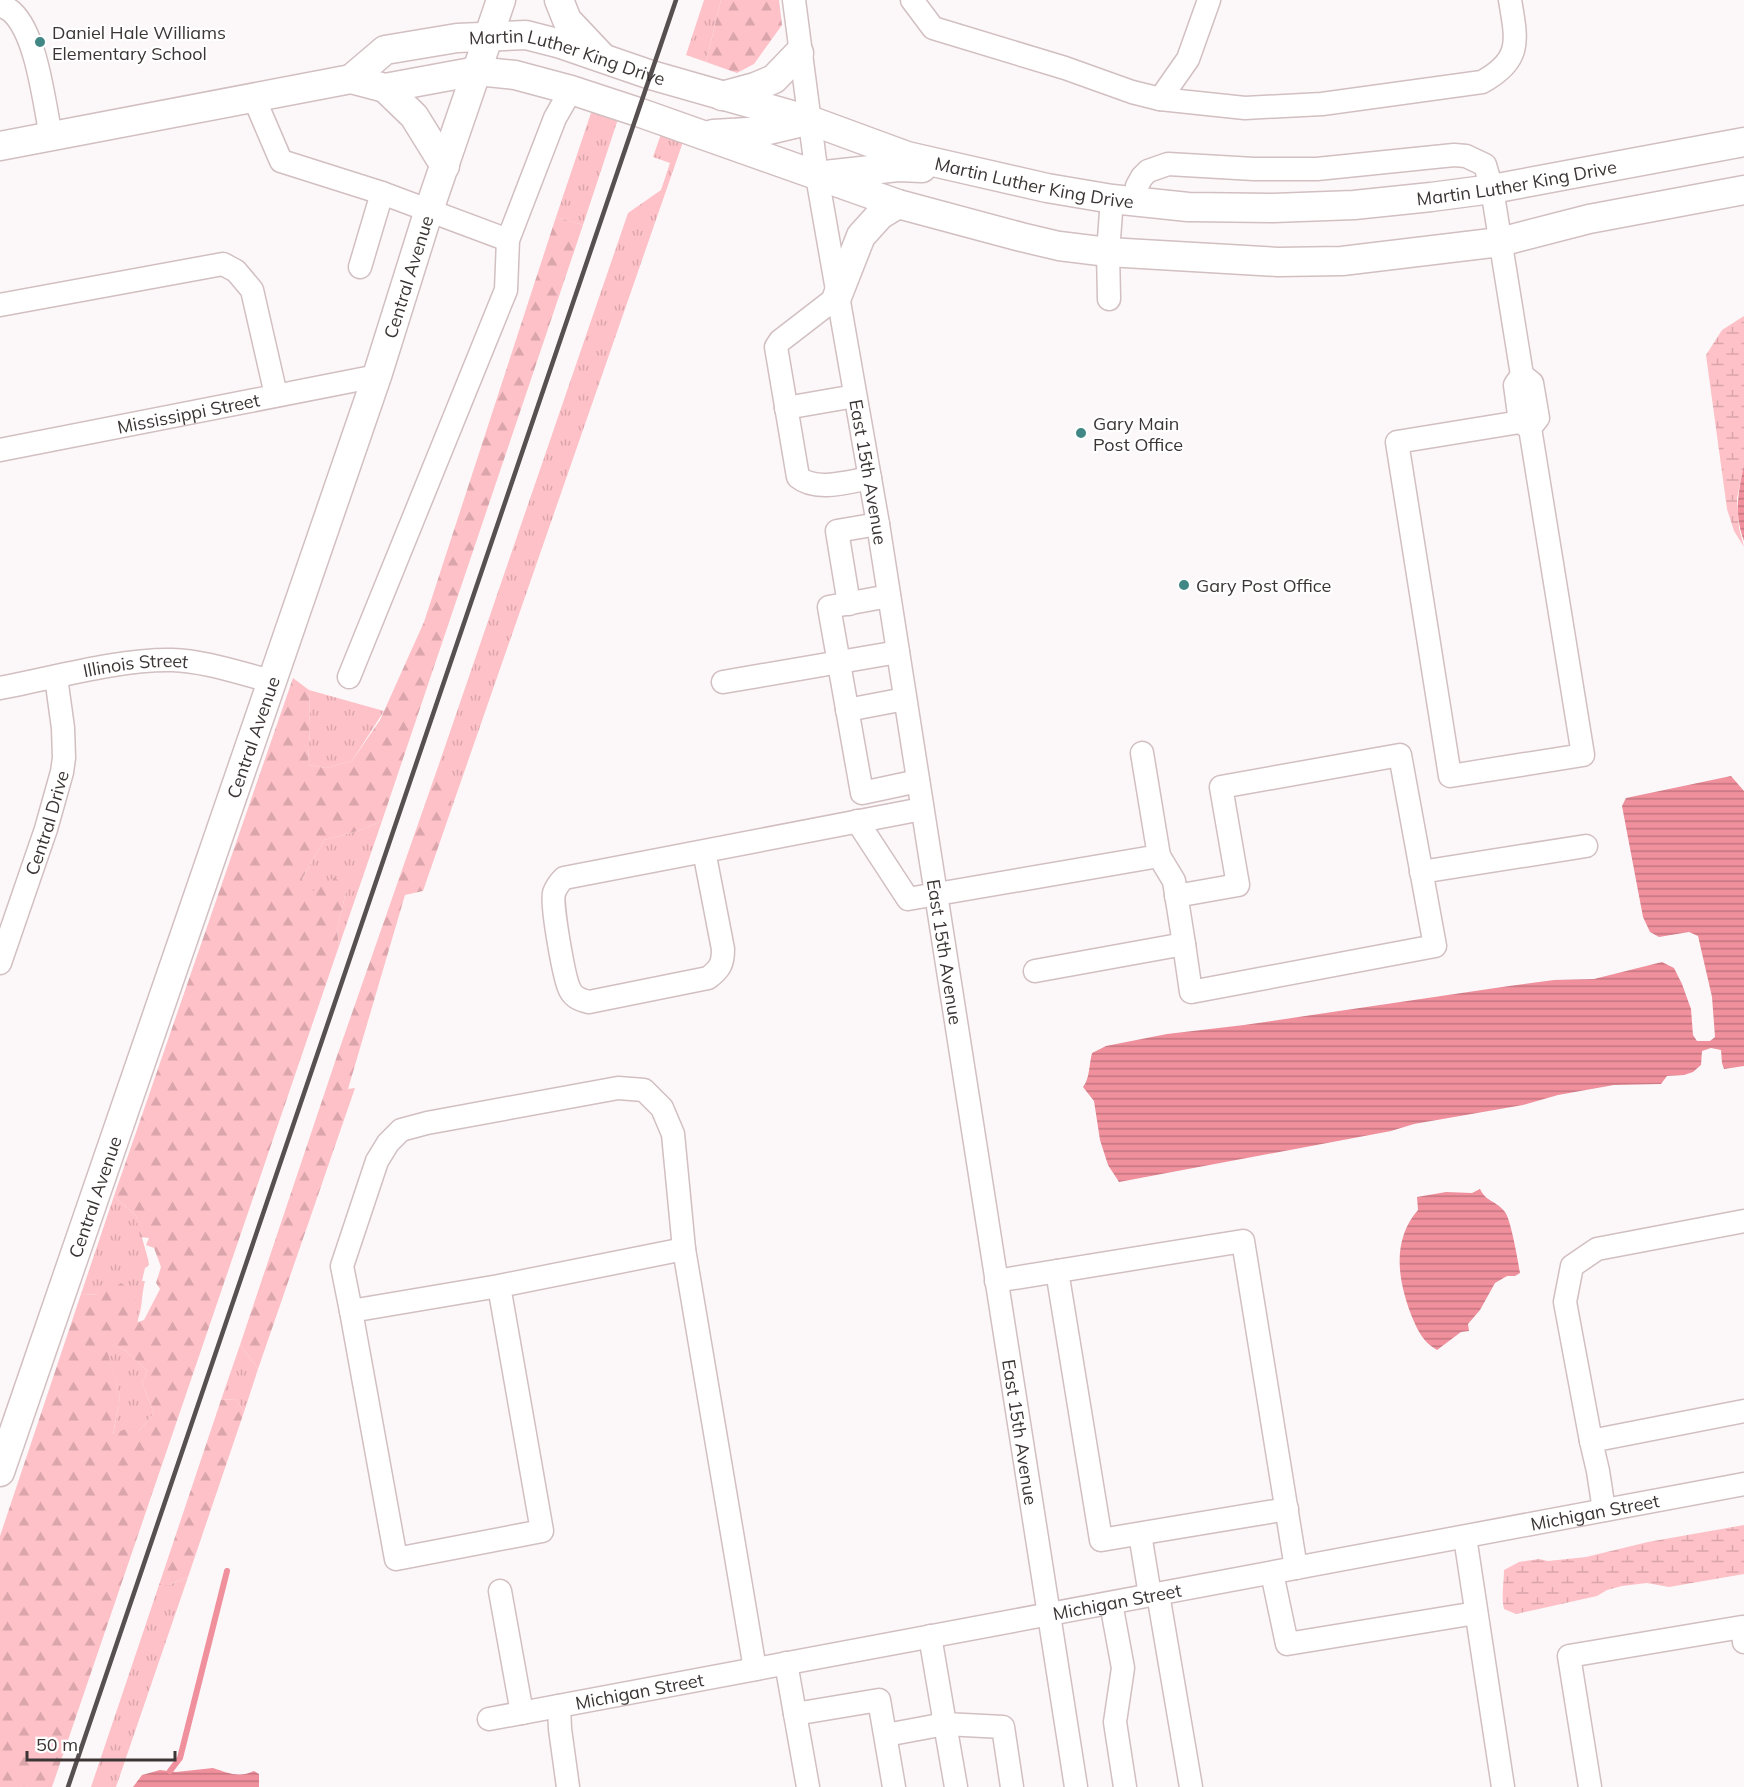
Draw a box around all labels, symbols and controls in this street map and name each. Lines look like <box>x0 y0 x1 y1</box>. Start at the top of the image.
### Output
place label: Daniel Hale Williams Elementary School <box>52 21 226 65</box>
street label: Martin Luther King Drive <box>469 23 668 90</box>
marker: Daniel Hale Williams Elementary School <box>33 35 47 49</box>
street label: Martin Luther King Drive <box>933 151 1135 213</box>
street label: Martin Luther King Drive <box>1415 154 1618 210</box>
street label: Central Avenue <box>378 213 438 341</box>
street label: Mississippi Street <box>115 388 262 438</box>
street label: East 15th Avenue <box>845 398 893 546</box>
place label: Gary Main Post Office <box>1093 412 1183 456</box>
marker: Gary Main Post Office <box>1074 426 1088 440</box>
place label: Gary Post Office <box>1196 574 1331 597</box>
marker: Gary Post Office <box>1177 578 1191 592</box>
street label: Illinois Street <box>81 648 190 682</box>
street label: Central Avenue <box>221 673 284 801</box>
street label: Central Drive <box>20 768 73 878</box>
street label: East 15th Avenue <box>922 878 968 1026</box>
street label: Central Avenue <box>63 1133 126 1261</box>
street label: East 15th Avenue <box>998 1358 1043 1507</box>
street label: Michigan Street <box>1529 1489 1661 1535</box>
street label: Michigan Street <box>1051 1578 1183 1625</box>
street label: Michigan Street <box>573 1668 706 1714</box>
scale bar <box>27 1724 176 1762</box>
text: 50 m <box>36 1733 78 1756</box>

